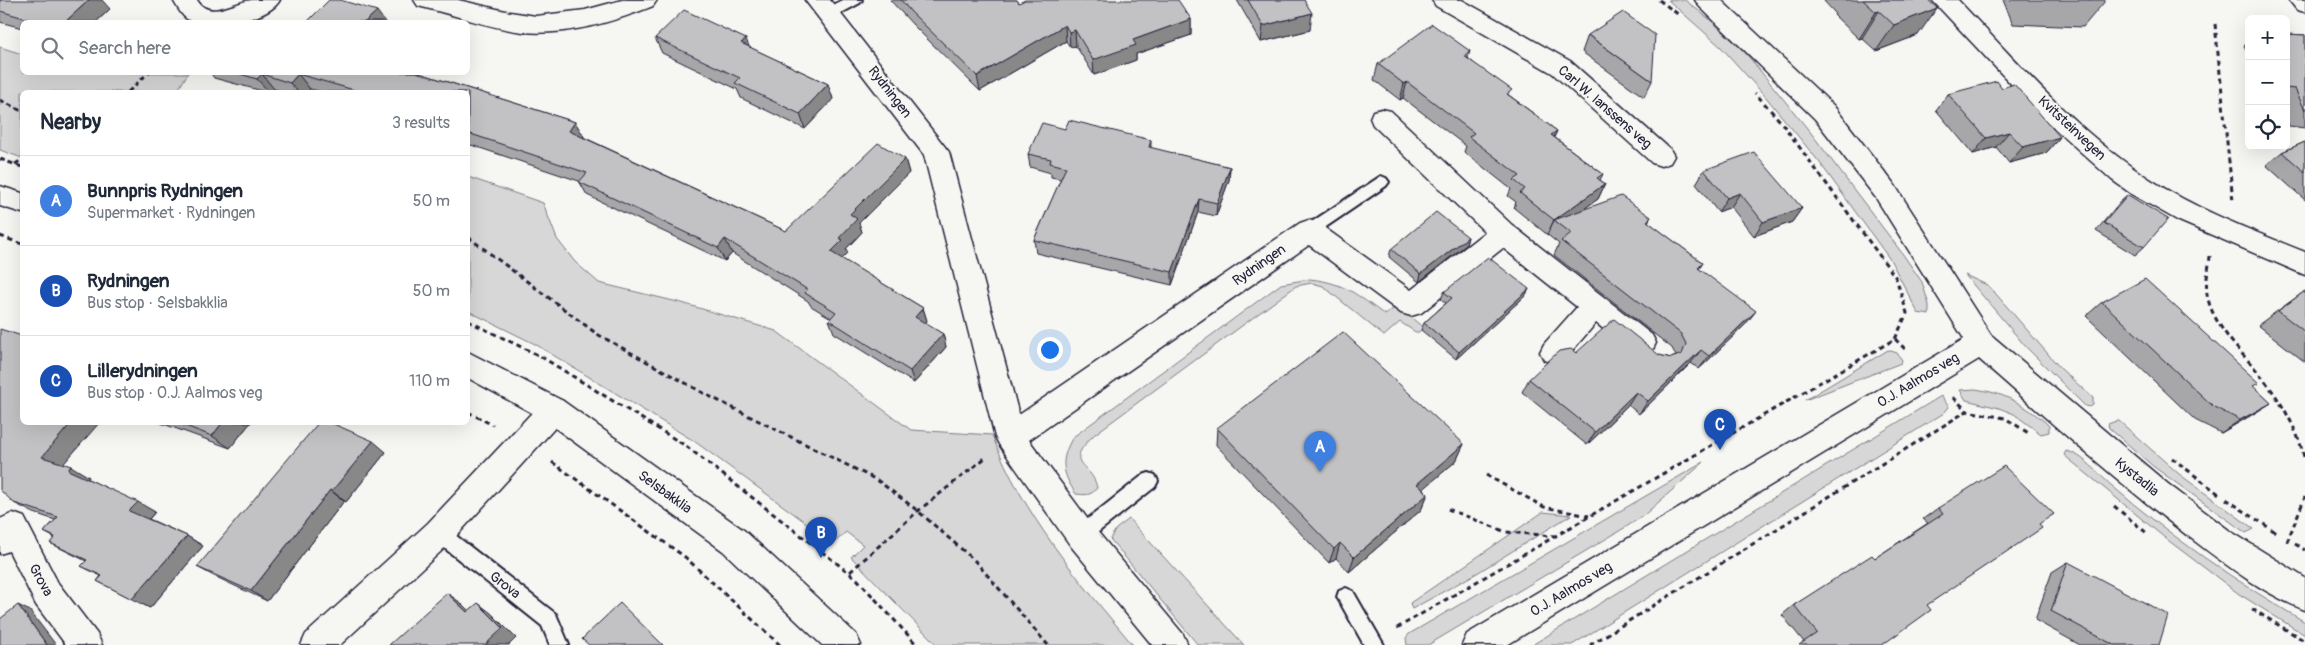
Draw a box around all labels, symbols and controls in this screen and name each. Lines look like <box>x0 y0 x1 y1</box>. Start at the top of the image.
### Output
map controls <box>2245 15 2290 150</box>
button: + <box>2245 15 2290 60</box>
search box <box>20 20 470 75</box>
icon: search <box>38 34 66 62</box>
text: Search here <box>78 36 171 60</box>
button: − <box>2245 60 2290 105</box>
street label: Carl W. Ianssens veg <box>1555 62 1655 152</box>
street label: Rydningen <box>865 63 915 121</box>
street label: Kvitsteinvegen <box>2034 92 2110 164</box>
button: locate <box>2245 105 2290 150</box>
text: Nearby <box>40 109 101 136</box>
text: 3 results <box>392 113 450 133</box>
text: Bunnpris Rydningen <box>87 179 243 203</box>
text: A <box>51 191 61 211</box>
text: 50 m <box>413 191 450 211</box>
text: Supermarket · Rydningen <box>87 203 255 223</box>
street label: Rydningen <box>1229 241 1289 289</box>
text: Rydningen <box>87 269 169 293</box>
text: B <box>51 281 61 301</box>
text: 50 m <box>413 281 450 301</box>
text: Bus stop · Selsbakklia <box>87 293 228 313</box>
your location <box>1037 337 1063 363</box>
street label: O.J. Aalmos veg <box>1874 349 1962 411</box>
text: Lillerydningen <box>87 359 198 383</box>
text: C <box>51 371 61 391</box>
text: 110 m <box>409 371 450 391</box>
text: Bus stop · O.J. Aalmos veg <box>87 383 262 403</box>
pin: C <box>1704 409 1736 450</box>
pin: A <box>1304 431 1336 472</box>
street label: Kystadlia <box>2111 454 2163 500</box>
street label: Selsbakklia <box>635 467 695 517</box>
pin: B <box>805 517 837 558</box>
street label: O.J. Aalmos veg <box>1527 558 1615 620</box>
street label: Grova <box>25 561 57 599</box>
street label: Grova <box>486 568 524 602</box>

